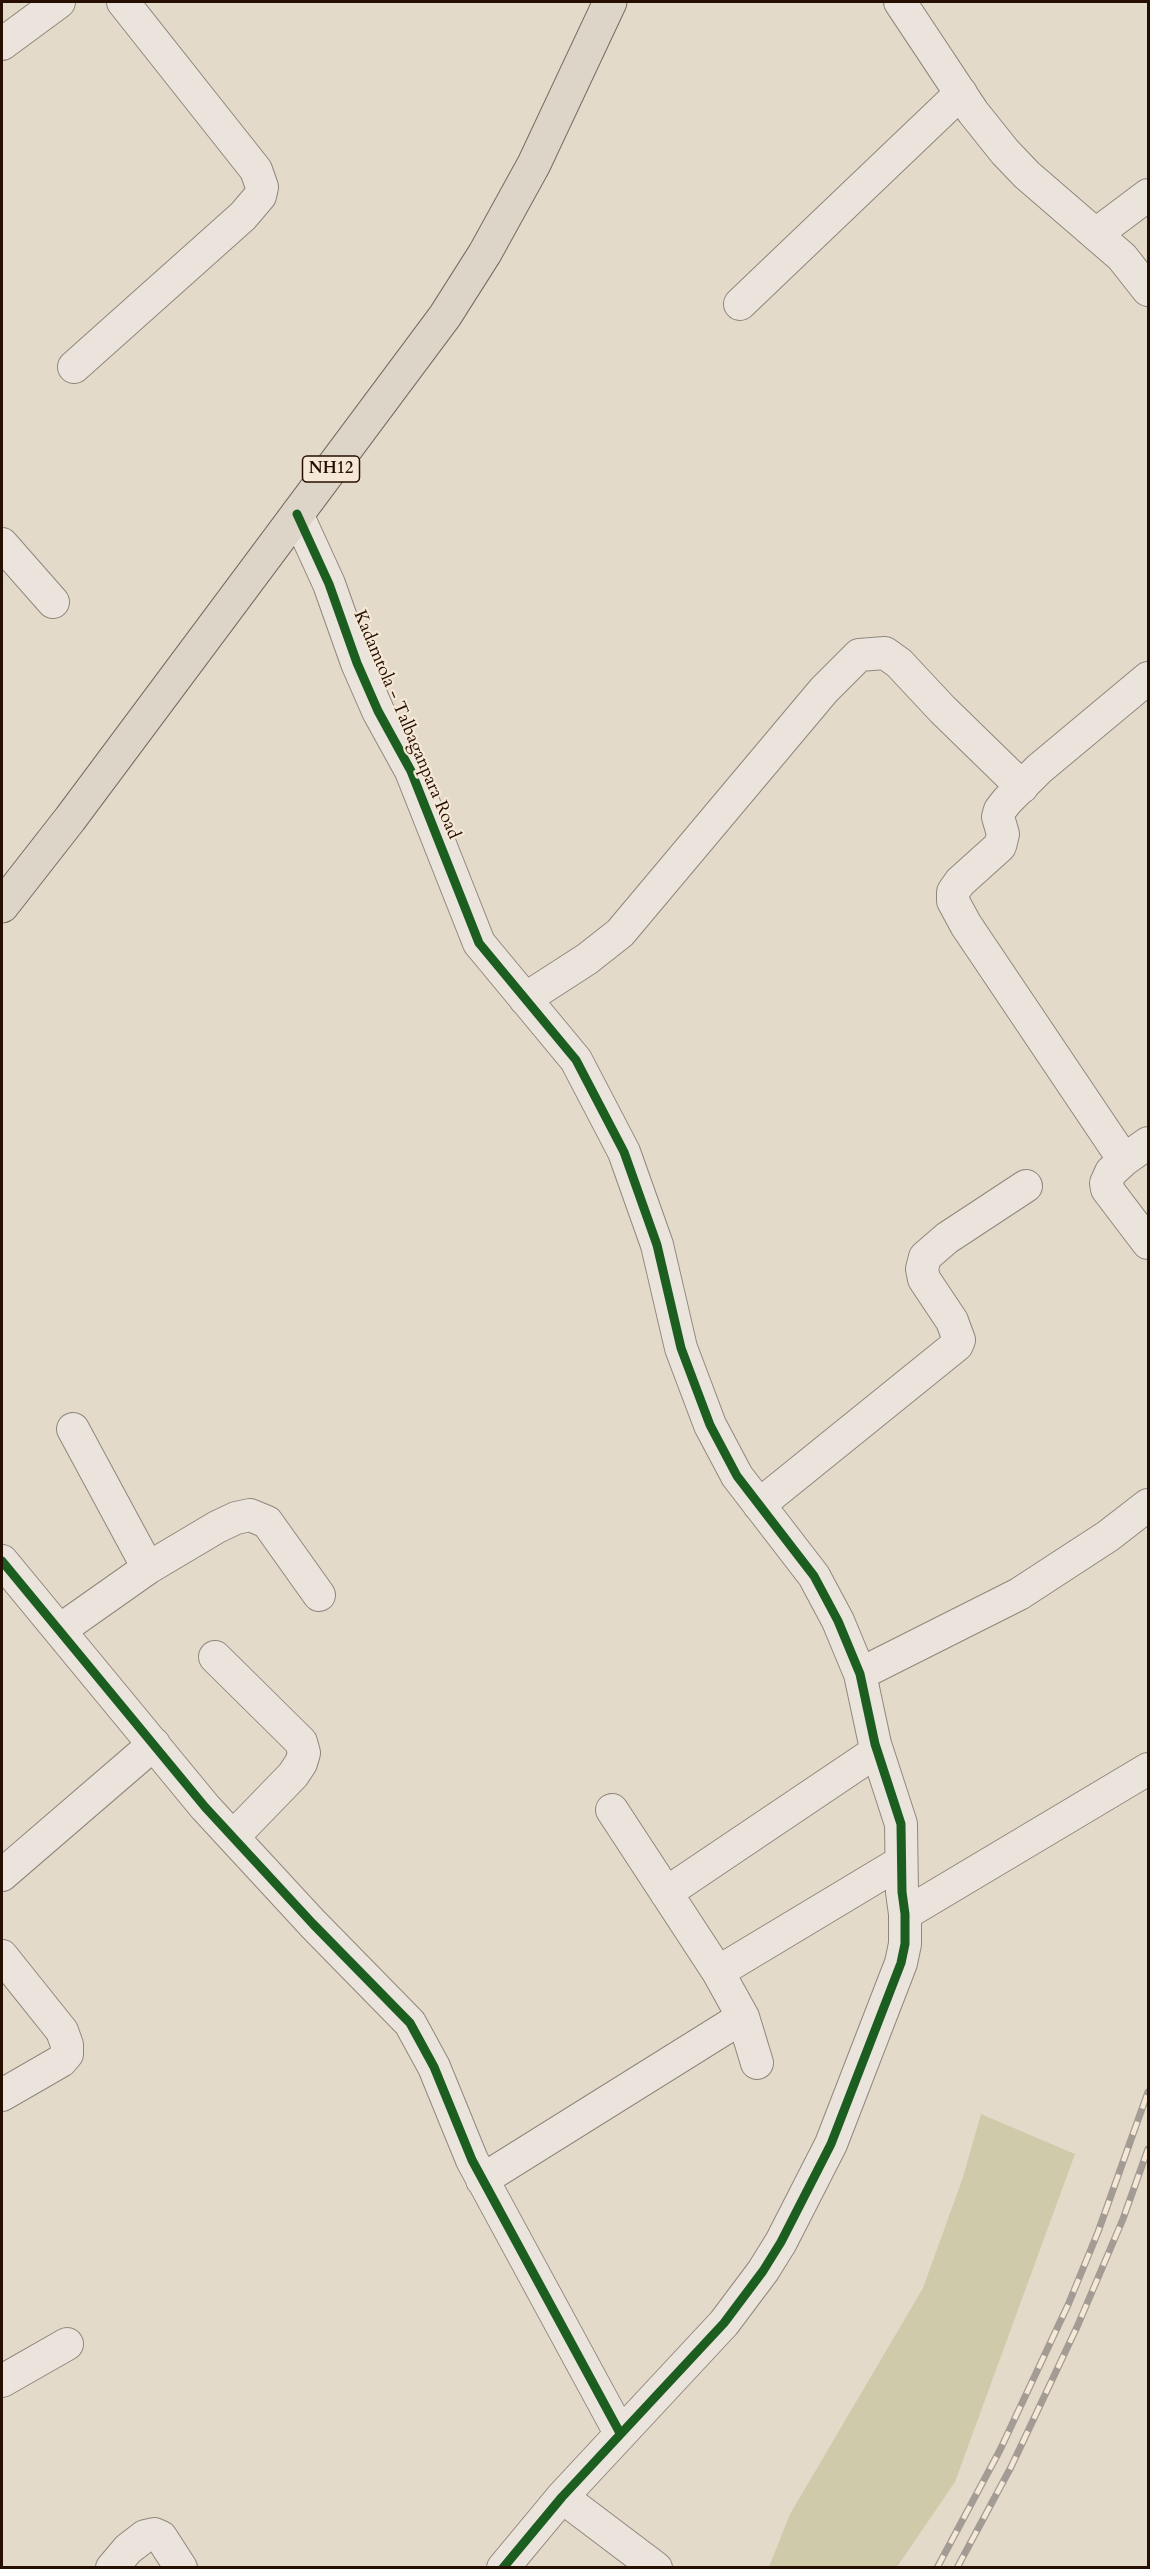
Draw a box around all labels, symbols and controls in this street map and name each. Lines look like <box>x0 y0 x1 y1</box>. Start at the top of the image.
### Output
road number: NH12 <box>302 456 360 482</box>
street label: Kadamtola - Talbaganpara Road <box>348 607 464 843</box>

